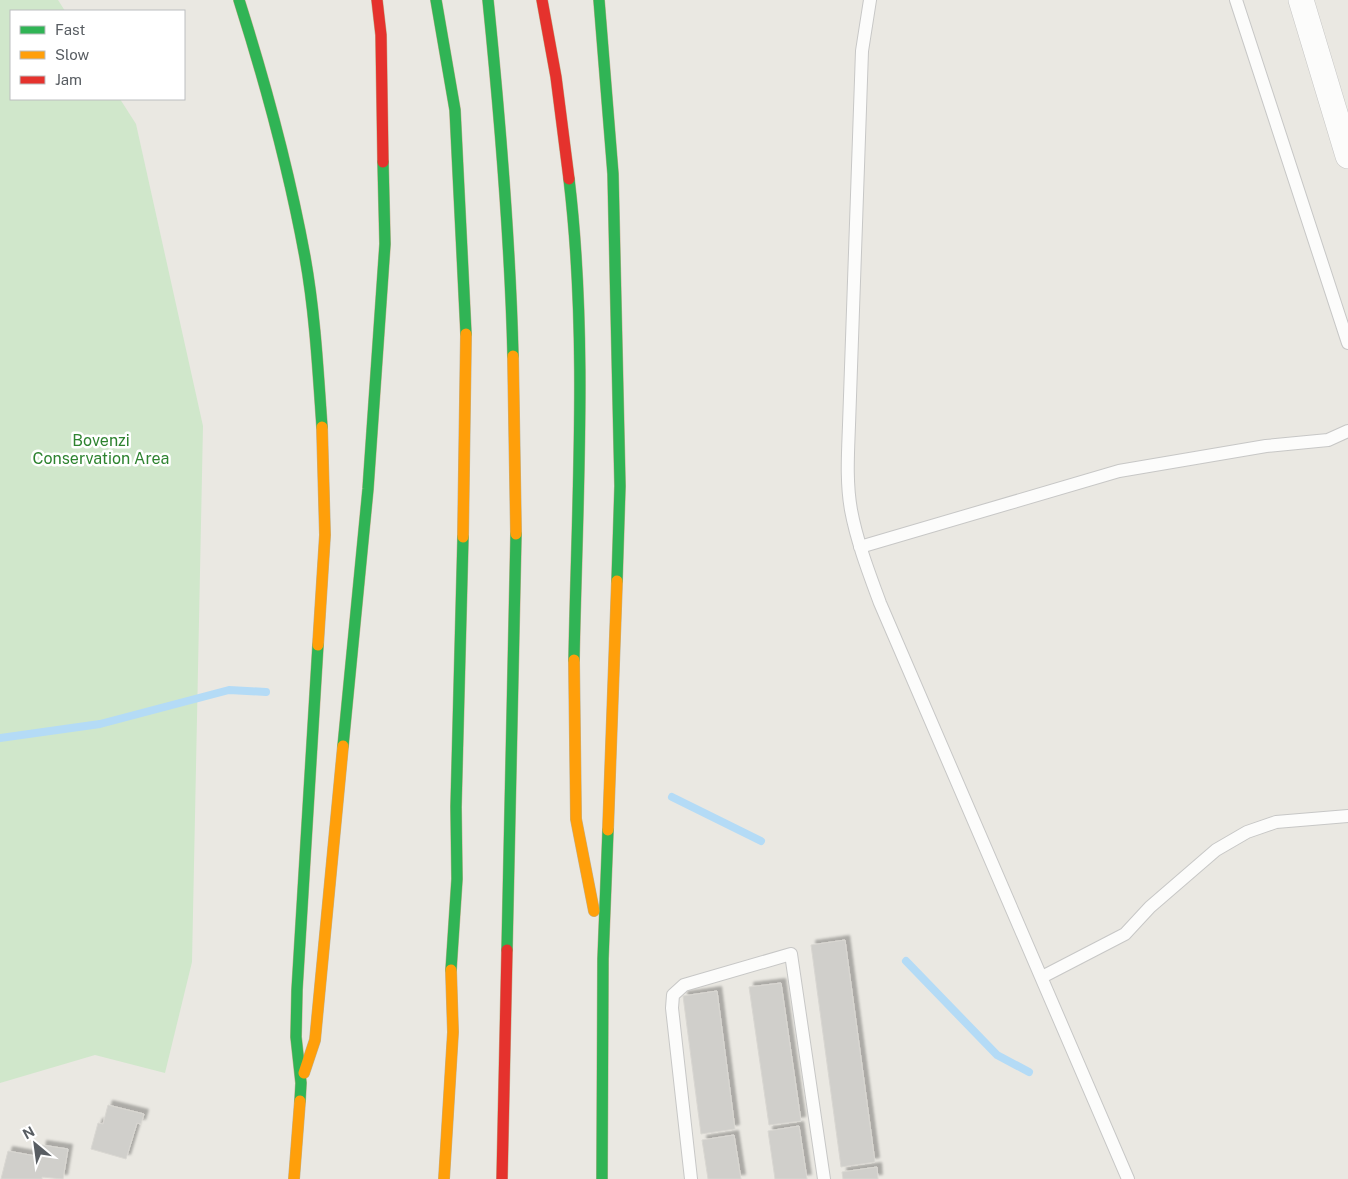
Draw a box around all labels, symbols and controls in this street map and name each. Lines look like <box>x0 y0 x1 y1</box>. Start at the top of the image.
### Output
legend <box>10 10 185 100</box>
text: Fast <box>55 21 85 38</box>
text: Slow <box>55 46 90 63</box>
text: Jam <box>55 71 82 88</box>
park label: Bovenzi Conservation Area <box>33 431 169 468</box>
north arrow <box>10 1119 60 1169</box>
text: N <box>20 1123 37 1142</box>

